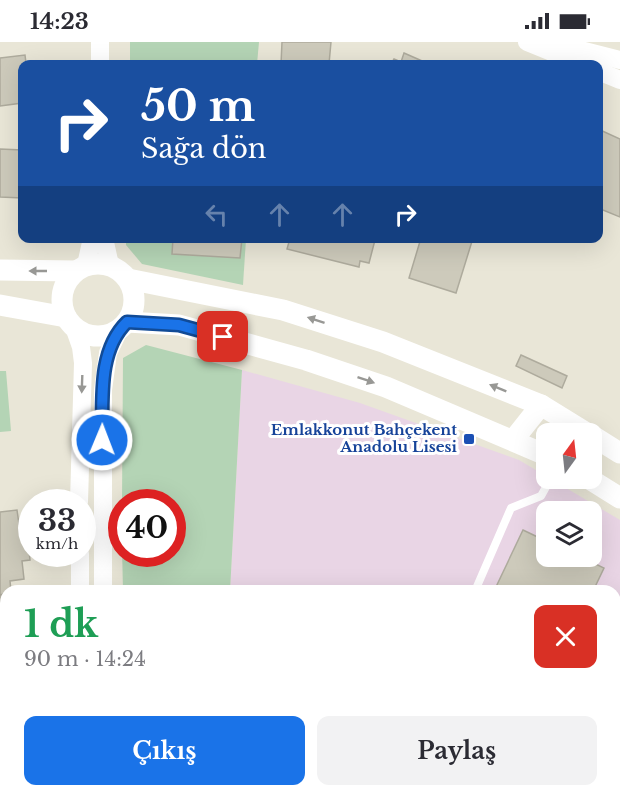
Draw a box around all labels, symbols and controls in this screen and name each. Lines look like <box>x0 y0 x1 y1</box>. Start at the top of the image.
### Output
text: 14:23 <box>30 8 89 35</box>
text: 50 m <box>141 80 255 132</box>
icon: right <box>42 84 120 162</box>
text: Sağa dön <box>141 132 266 165</box>
icon: left <box>200 198 233 231</box>
icon: ahead <box>263 198 296 231</box>
icon: ahead <box>326 198 359 231</box>
icon: right <box>389 198 422 231</box>
one-way arrow <box>28 266 47 276</box>
pin <box>197 311 248 362</box>
one-way arrow <box>307 315 325 325</box>
icon: arrive <box>206 320 239 353</box>
one-way arrow <box>77 375 87 394</box>
one-way arrow <box>358 376 376 386</box>
one-way arrow <box>489 383 507 393</box>
position arrow <box>70 408 134 472</box>
place label: Emlakkonut Bahçekent Anadolu Lisesi <box>271 420 458 456</box>
north arrow <box>536 423 602 489</box>
map controls <box>536 423 602 567</box>
marker: Emlakkonut Bahçekent Anadolu Lisesi <box>462 432 476 446</box>
speed limit sign: 40 <box>108 489 186 567</box>
button: layers <box>536 501 602 567</box>
text: 33 <box>38 502 76 539</box>
text: km/h <box>36 534 78 553</box>
text: 1 dk <box>24 602 98 647</box>
button: close <box>534 605 597 668</box>
text: 90 m · 14:24 <box>24 647 146 671</box>
button: Çıkış <box>24 716 305 785</box>
button: Paylaş <box>317 716 597 785</box>

